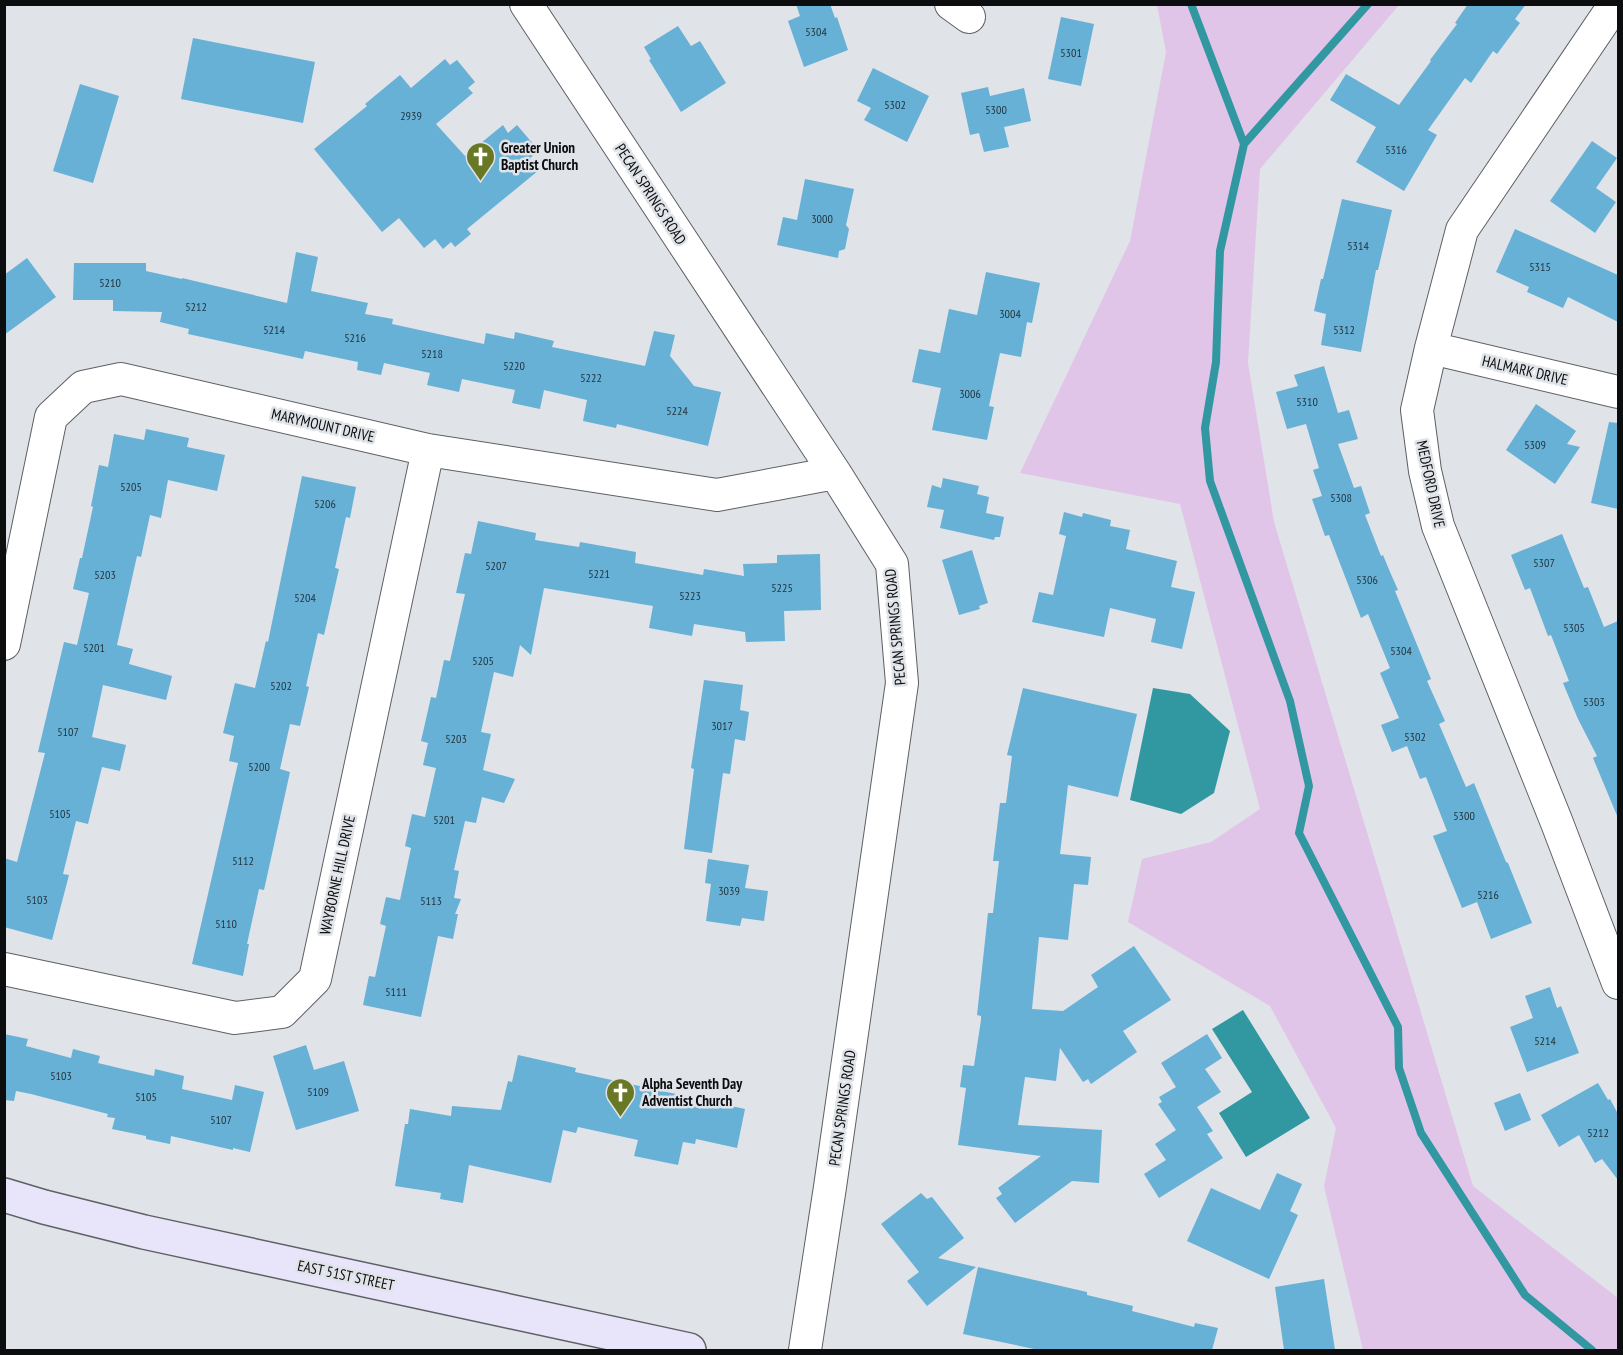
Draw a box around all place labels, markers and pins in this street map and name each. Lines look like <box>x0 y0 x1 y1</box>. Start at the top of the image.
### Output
place label: Greater Union Baptist Church <box>501 138 578 174</box>
church icon: Greater Union Baptist Church <box>464 140 496 182</box>
place label: Alpha Seventh Day Adventist Church <box>641 1074 743 1110</box>
church icon: Alpha Seventh Day Adventist Church <box>605 1076 637 1118</box>

